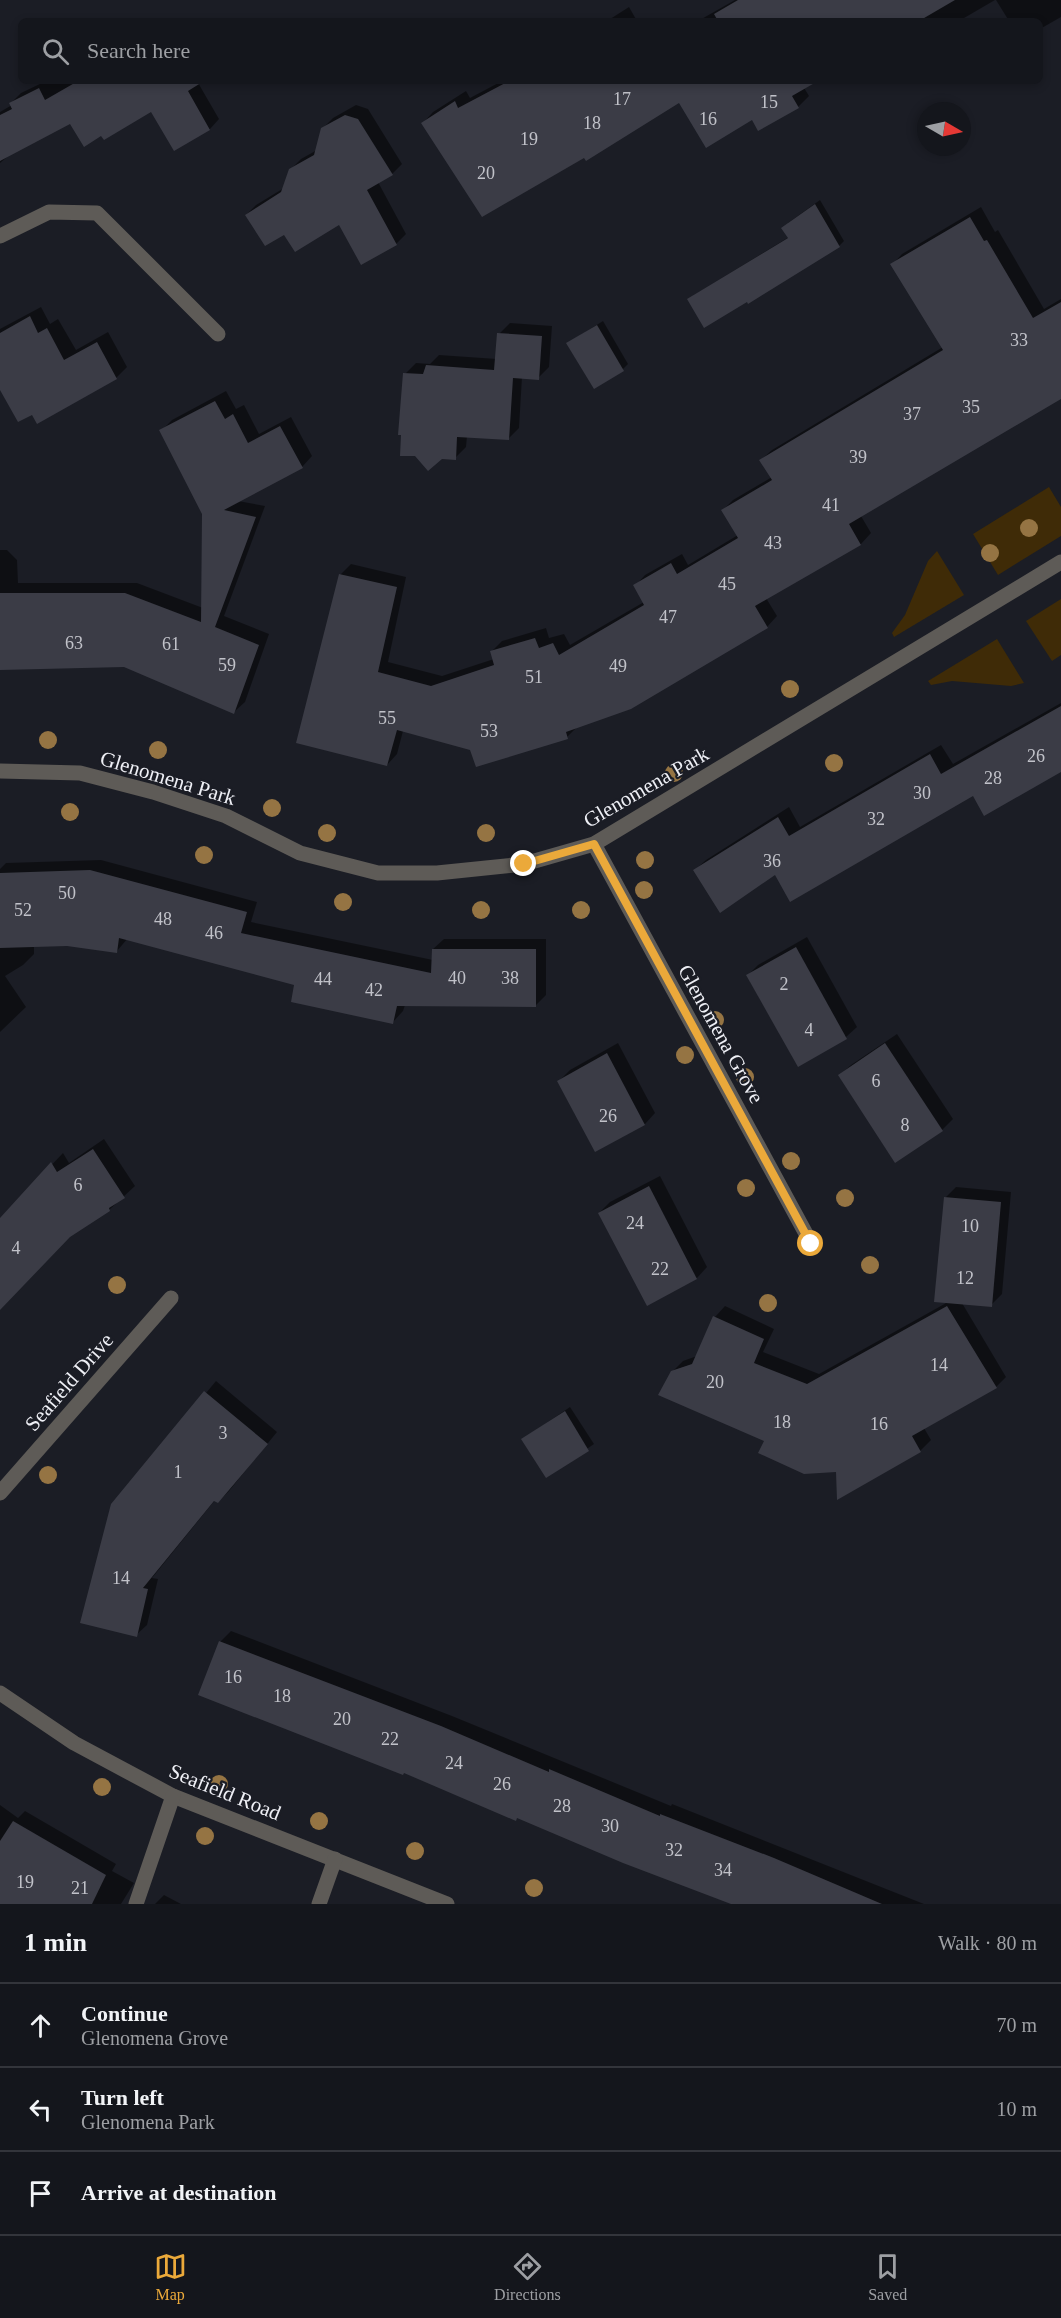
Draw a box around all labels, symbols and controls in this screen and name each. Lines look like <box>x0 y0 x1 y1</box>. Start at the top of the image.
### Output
search box <box>18 18 1043 84</box>
icon: search <box>39 35 72 68</box>
text: Search here <box>87 38 190 63</box>
house number: 17 <box>613 89 631 109</box>
house number: 15 <box>760 92 778 112</box>
north arrow <box>917 102 971 156</box>
house number: 16 <box>699 109 717 129</box>
house number: 18 <box>583 113 601 133</box>
house number: 19 <box>520 129 538 149</box>
house number: 20 <box>477 163 495 183</box>
house number: 33 <box>1010 330 1028 350</box>
house number: 35 <box>962 397 980 417</box>
house number: 37 <box>903 404 921 424</box>
house number: 39 <box>849 447 867 467</box>
house number: 41 <box>822 495 840 515</box>
house number: 43 <box>764 533 782 553</box>
house number: 45 <box>718 574 736 594</box>
house number: 47 <box>659 607 677 627</box>
house number: 63 <box>65 633 83 653</box>
house number: 61 <box>162 634 180 654</box>
house number: 59 <box>218 655 236 675</box>
house number: 49 <box>609 656 627 676</box>
house number: 51 <box>525 667 543 687</box>
house number: 55 <box>378 708 396 728</box>
house number: 53 <box>480 721 498 741</box>
street label: Glenomena Park <box>579 741 713 833</box>
street label: Glenomena Park <box>97 746 239 810</box>
house number: 26 <box>1027 746 1045 766</box>
house number: 28 <box>984 768 1002 788</box>
house number: 30 <box>913 783 931 803</box>
house number: 32 <box>867 809 885 829</box>
route end <box>510 850 536 876</box>
house number: 36 <box>763 851 781 871</box>
house number: 50 <box>58 883 76 903</box>
house number: 52 <box>14 900 32 920</box>
house number: 48 <box>154 909 172 929</box>
house number: 46 <box>205 923 223 943</box>
street label: Glenomena Grove <box>673 961 769 1107</box>
house number: 40 <box>448 968 466 988</box>
house number: 38 <box>501 968 519 988</box>
house number: 44 <box>314 969 332 989</box>
house number: 2 <box>780 974 789 994</box>
house number: 42 <box>365 980 383 1000</box>
house number: 4 <box>805 1020 814 1040</box>
house number: 6 <box>872 1071 881 1091</box>
house number: 26 <box>599 1106 617 1126</box>
house number: 8 <box>901 1115 910 1135</box>
house number: 6 <box>74 1175 83 1195</box>
house number: 24 <box>626 1213 644 1233</box>
house number: 10 <box>961 1216 979 1236</box>
route start <box>797 1230 823 1256</box>
house number: 4 <box>12 1238 21 1258</box>
house number: 22 <box>651 1259 669 1279</box>
house number: 12 <box>956 1268 974 1288</box>
street label: Seafield Drive <box>20 1328 118 1436</box>
house number: 14 <box>930 1355 948 1375</box>
house number: 20 <box>706 1372 724 1392</box>
house number: 18 <box>773 1412 791 1432</box>
house number: 16 <box>870 1414 888 1434</box>
house number: 3 <box>219 1423 228 1443</box>
house number: 1 <box>174 1462 183 1482</box>
house number: 14 <box>112 1568 130 1588</box>
house number: 16 <box>224 1667 242 1687</box>
house number: 18 <box>273 1686 291 1706</box>
house number: 20 <box>333 1709 351 1729</box>
house number: 22 <box>381 1729 399 1749</box>
house number: 24 <box>445 1753 463 1773</box>
street label: Seafield Road <box>166 1759 285 1825</box>
house number: 26 <box>493 1774 511 1794</box>
house number: 28 <box>553 1796 571 1816</box>
house number: 30 <box>601 1816 619 1836</box>
house number: 32 <box>665 1840 683 1860</box>
house number: 34 <box>714 1860 732 1880</box>
house number: 19 <box>16 1872 34 1892</box>
house number: 21 <box>71 1878 89 1898</box>
text: 1 min <box>24 1928 87 1957</box>
text: Walk · 80 m <box>938 1932 1037 1954</box>
text: Continue <box>81 2001 168 2026</box>
icon: ahead <box>24 2009 57 2042</box>
text: 70 m <box>996 2014 1037 2036</box>
text: Glenomena Grove <box>81 2027 228 2049</box>
text: Turn left <box>81 2085 164 2110</box>
icon: left <box>24 2093 57 2126</box>
text: 10 m <box>996 2098 1037 2120</box>
text: Glenomena Park <box>81 2111 215 2133</box>
icon: arrive <box>24 2177 57 2210</box>
text: Arrive at destination <box>81 2180 277 2205</box>
tab: Map <box>154 2250 187 2304</box>
tab: Directions <box>494 2250 561 2304</box>
tab: Saved <box>868 2250 907 2304</box>

